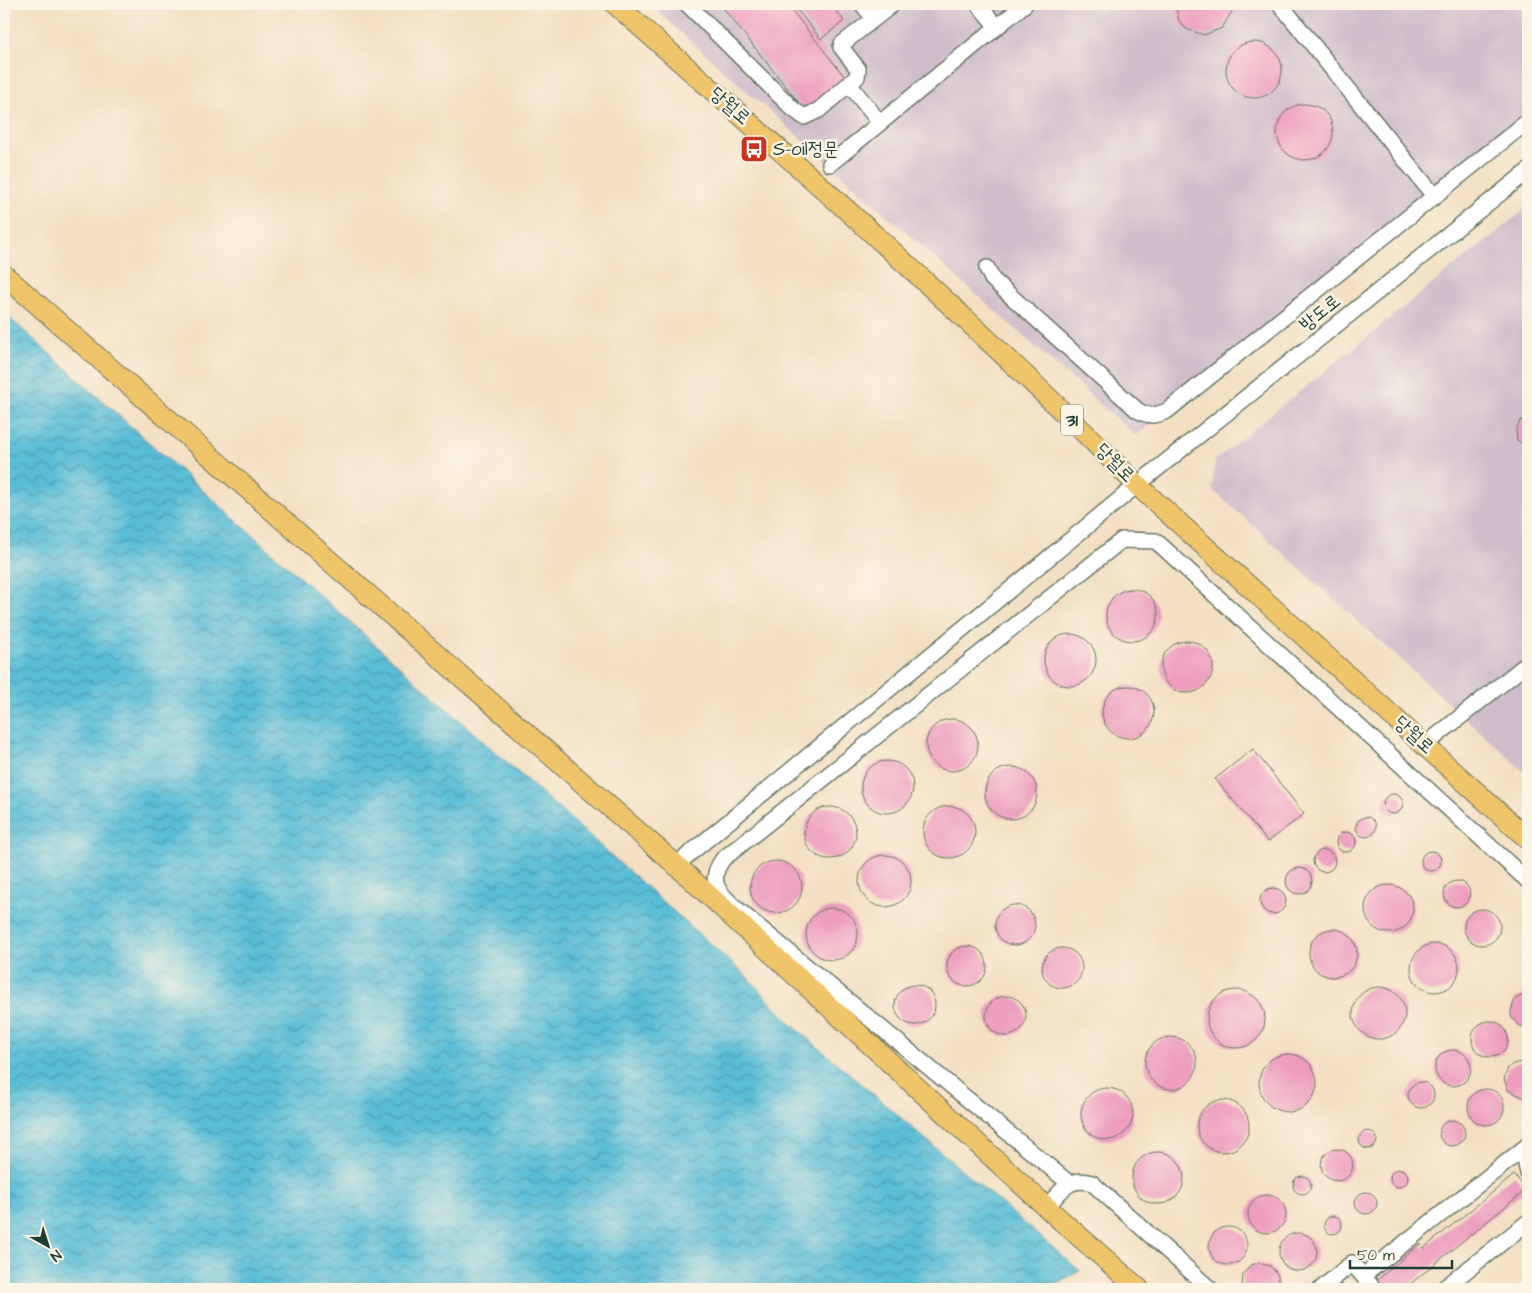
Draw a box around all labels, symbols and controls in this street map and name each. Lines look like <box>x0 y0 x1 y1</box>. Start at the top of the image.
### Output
street label: 당월로 <box>704 81 756 131</box>
bus stop icon: S-oil정문 <box>739 134 769 164</box>
place label: S-oil정문 <box>773 136 838 163</box>
street label: 방도로 <box>1294 288 1346 338</box>
road number: 31 <box>1061 404 1083 436</box>
street label: 당월로 <box>1089 437 1141 489</box>
street label: 당월로 <box>1388 710 1440 760</box>
north arrow <box>22 1220 72 1270</box>
scale bar <box>1350 1238 1452 1270</box>
text: N <box>46 1245 65 1266</box>
text: 50 m <box>1357 1245 1395 1266</box>

